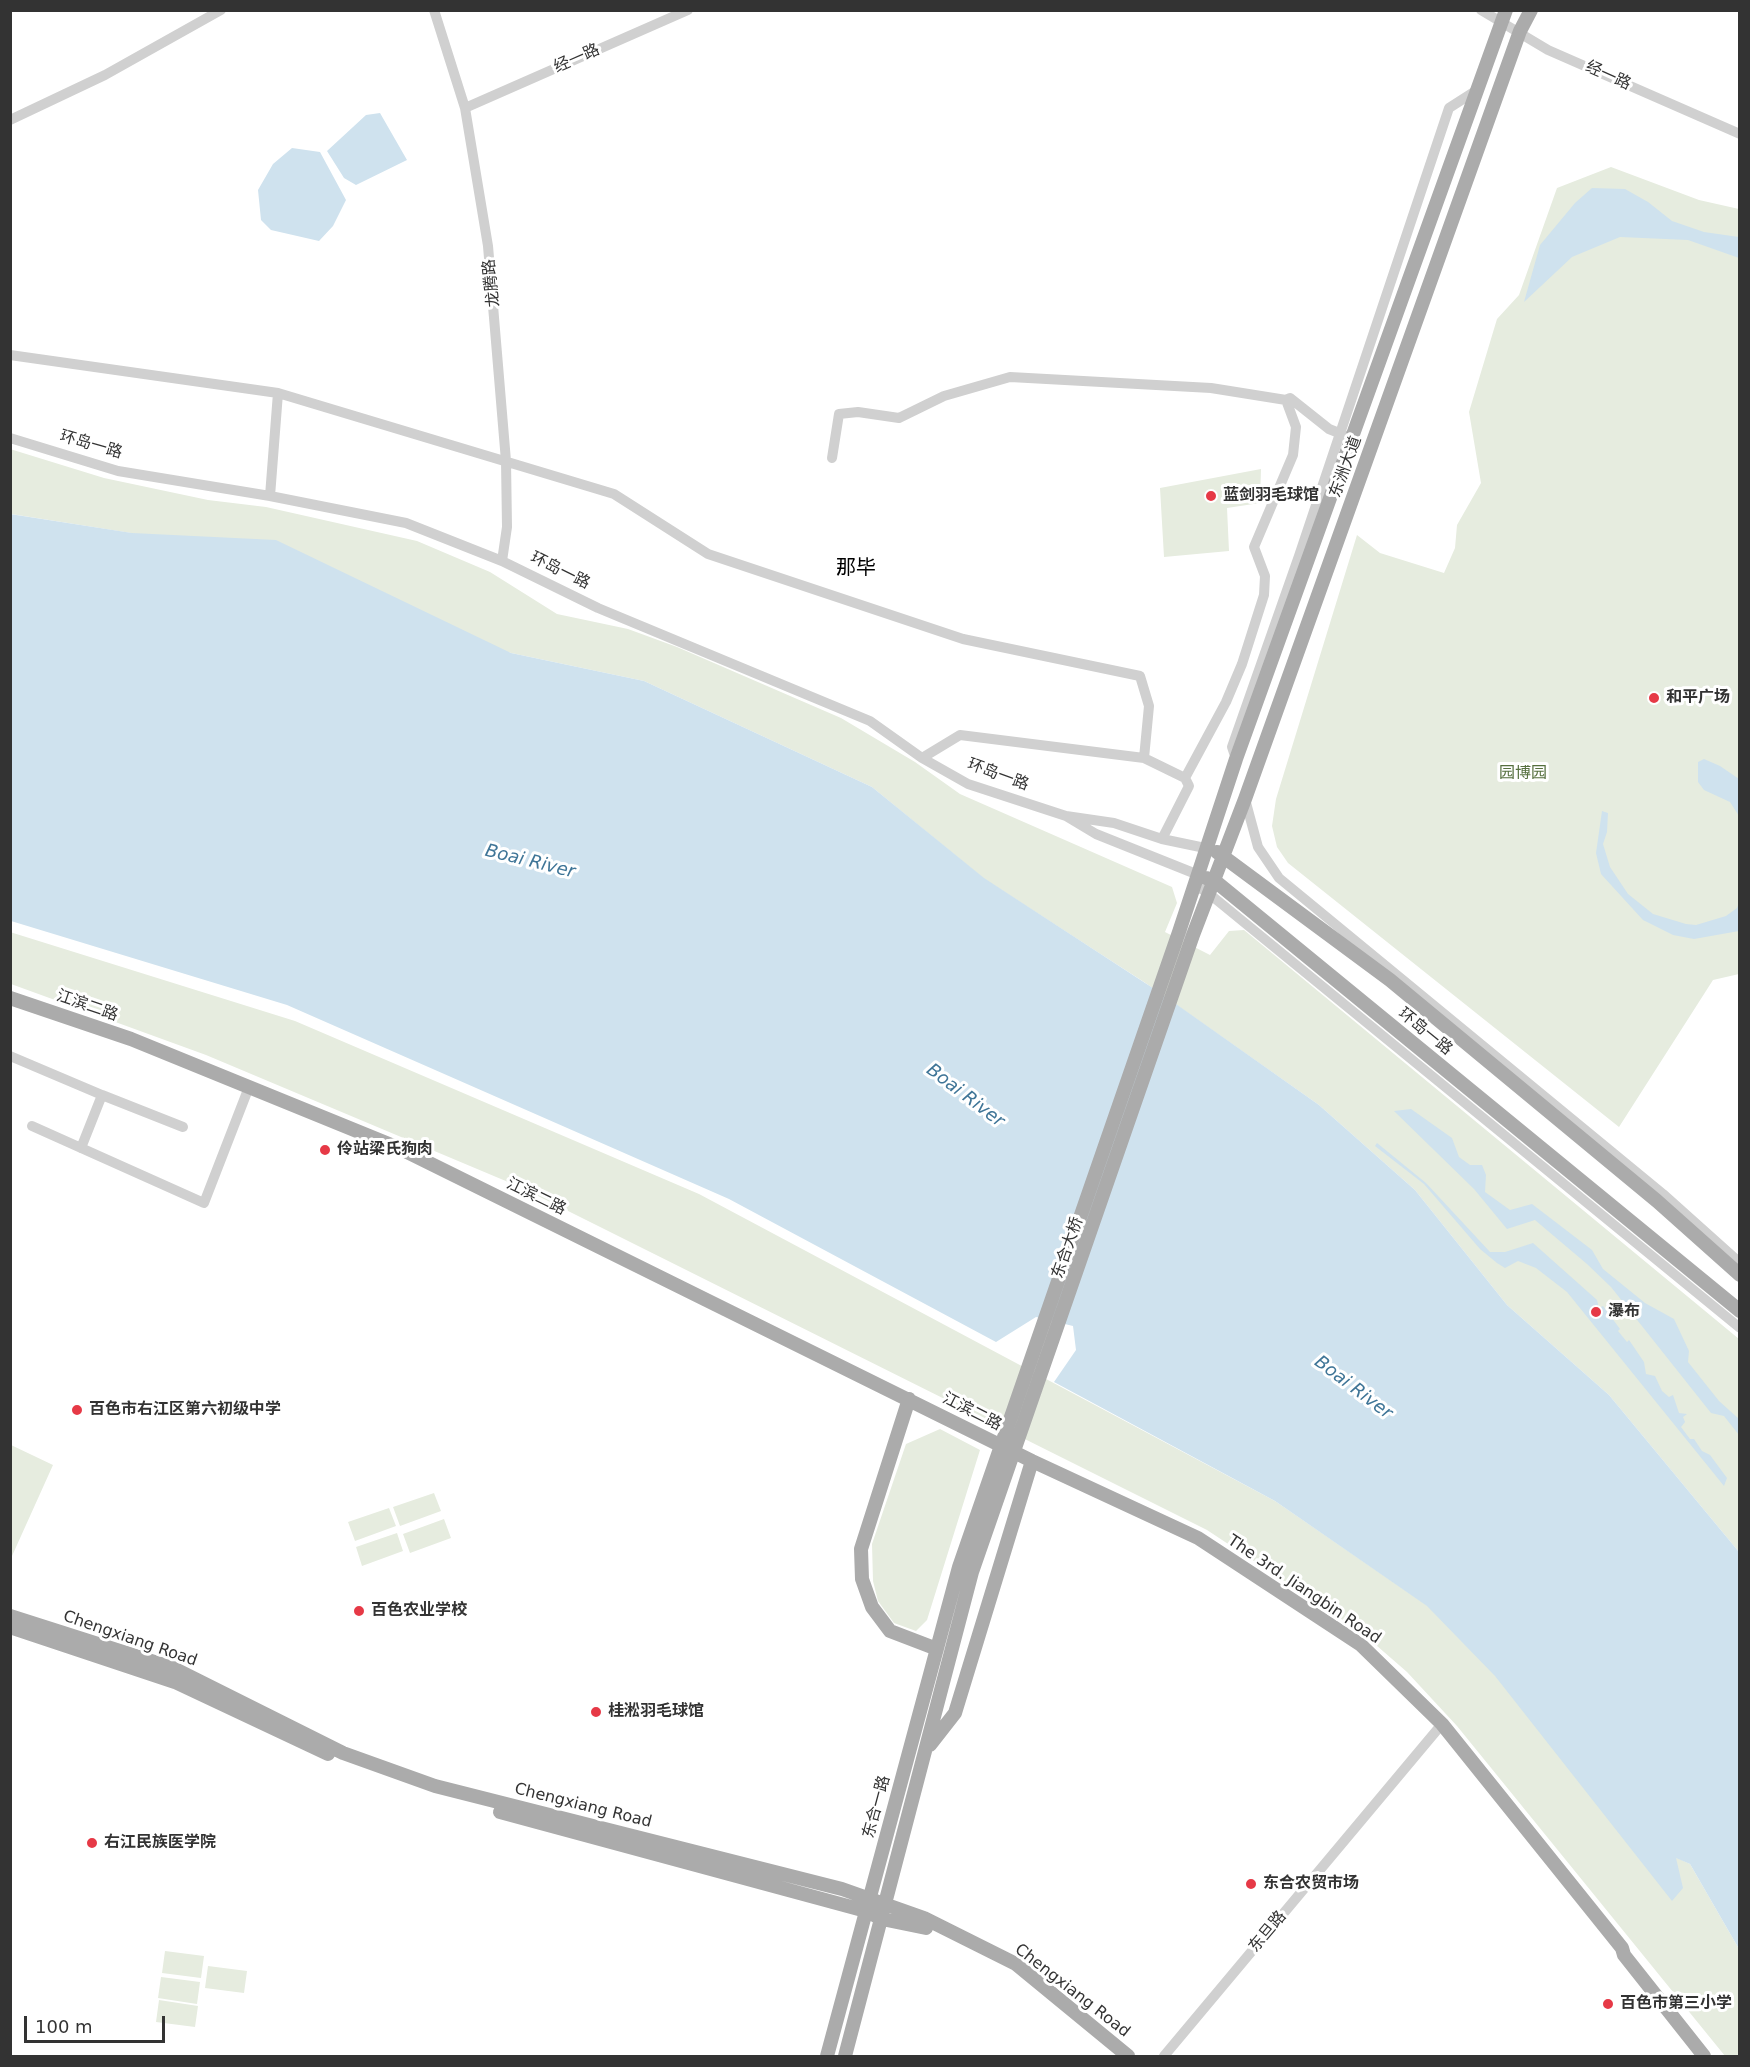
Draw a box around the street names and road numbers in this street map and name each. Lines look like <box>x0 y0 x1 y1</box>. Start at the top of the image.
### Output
street label: 经一路 <box>551 40 603 78</box>
street label: 经一路 <box>1582 57 1634 95</box>
street label: 龙腾路 <box>480 258 504 308</box>
street label: 环岛一路 <box>58 427 124 463</box>
street label: 东洲大道 <box>1326 434 1366 500</box>
street label: 环岛一路 <box>527 548 593 594</box>
street label: 环岛一路 <box>965 755 1031 795</box>
street label: 江滨二路 <box>54 987 120 1025</box>
street label: 环岛一路 <box>1394 1004 1456 1060</box>
street label: 江滨二路 <box>503 1174 569 1220</box>
street label: 东合大桥 <box>1049 1215 1087 1281</box>
street label: 江滨二路 <box>939 1389 1005 1435</box>
street label: The 3rd. Jiangbin Road <box>1224 1531 1384 1649</box>
street label: Chengxiang Road <box>60 1607 200 1671</box>
street label: 东合一路 <box>859 1774 895 1840</box>
street label: Chengxiang Road <box>512 1780 654 1832</box>
street label: 东旦路 <box>1245 1907 1291 1957</box>
street label: Chengxiang Road <box>1011 1940 1133 2042</box>

